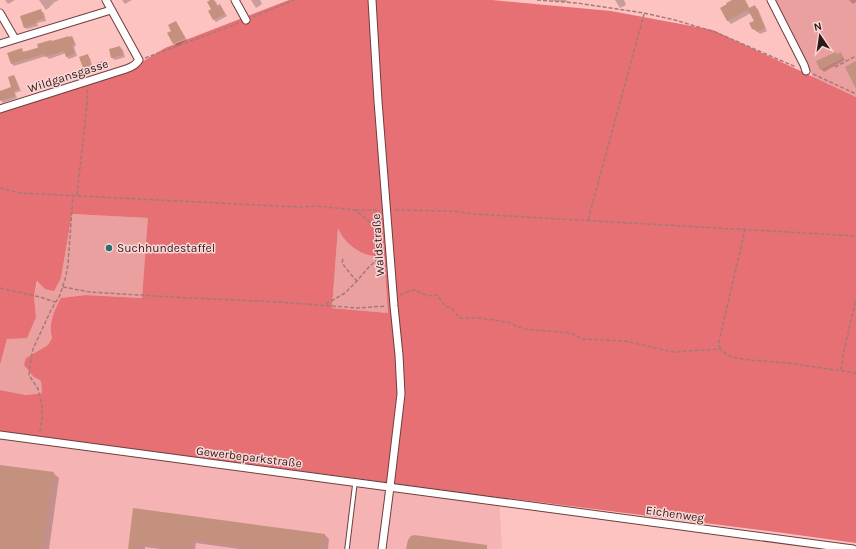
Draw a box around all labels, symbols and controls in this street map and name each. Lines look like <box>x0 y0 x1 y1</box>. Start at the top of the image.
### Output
north arrow <box>800 16 840 56</box>
text: N <box>813 20 823 34</box>
street label: Wildgansgasse <box>26 56 110 96</box>
street label: Waldstraße <box>369 213 387 277</box>
place label: Suchhundestaffel <box>117 241 215 255</box>
marker: Suchhundestaffel <box>104 243 114 253</box>
street label: Gewerbeparkstraße <box>195 444 303 470</box>
street label: Eichenweg <box>645 503 705 525</box>

